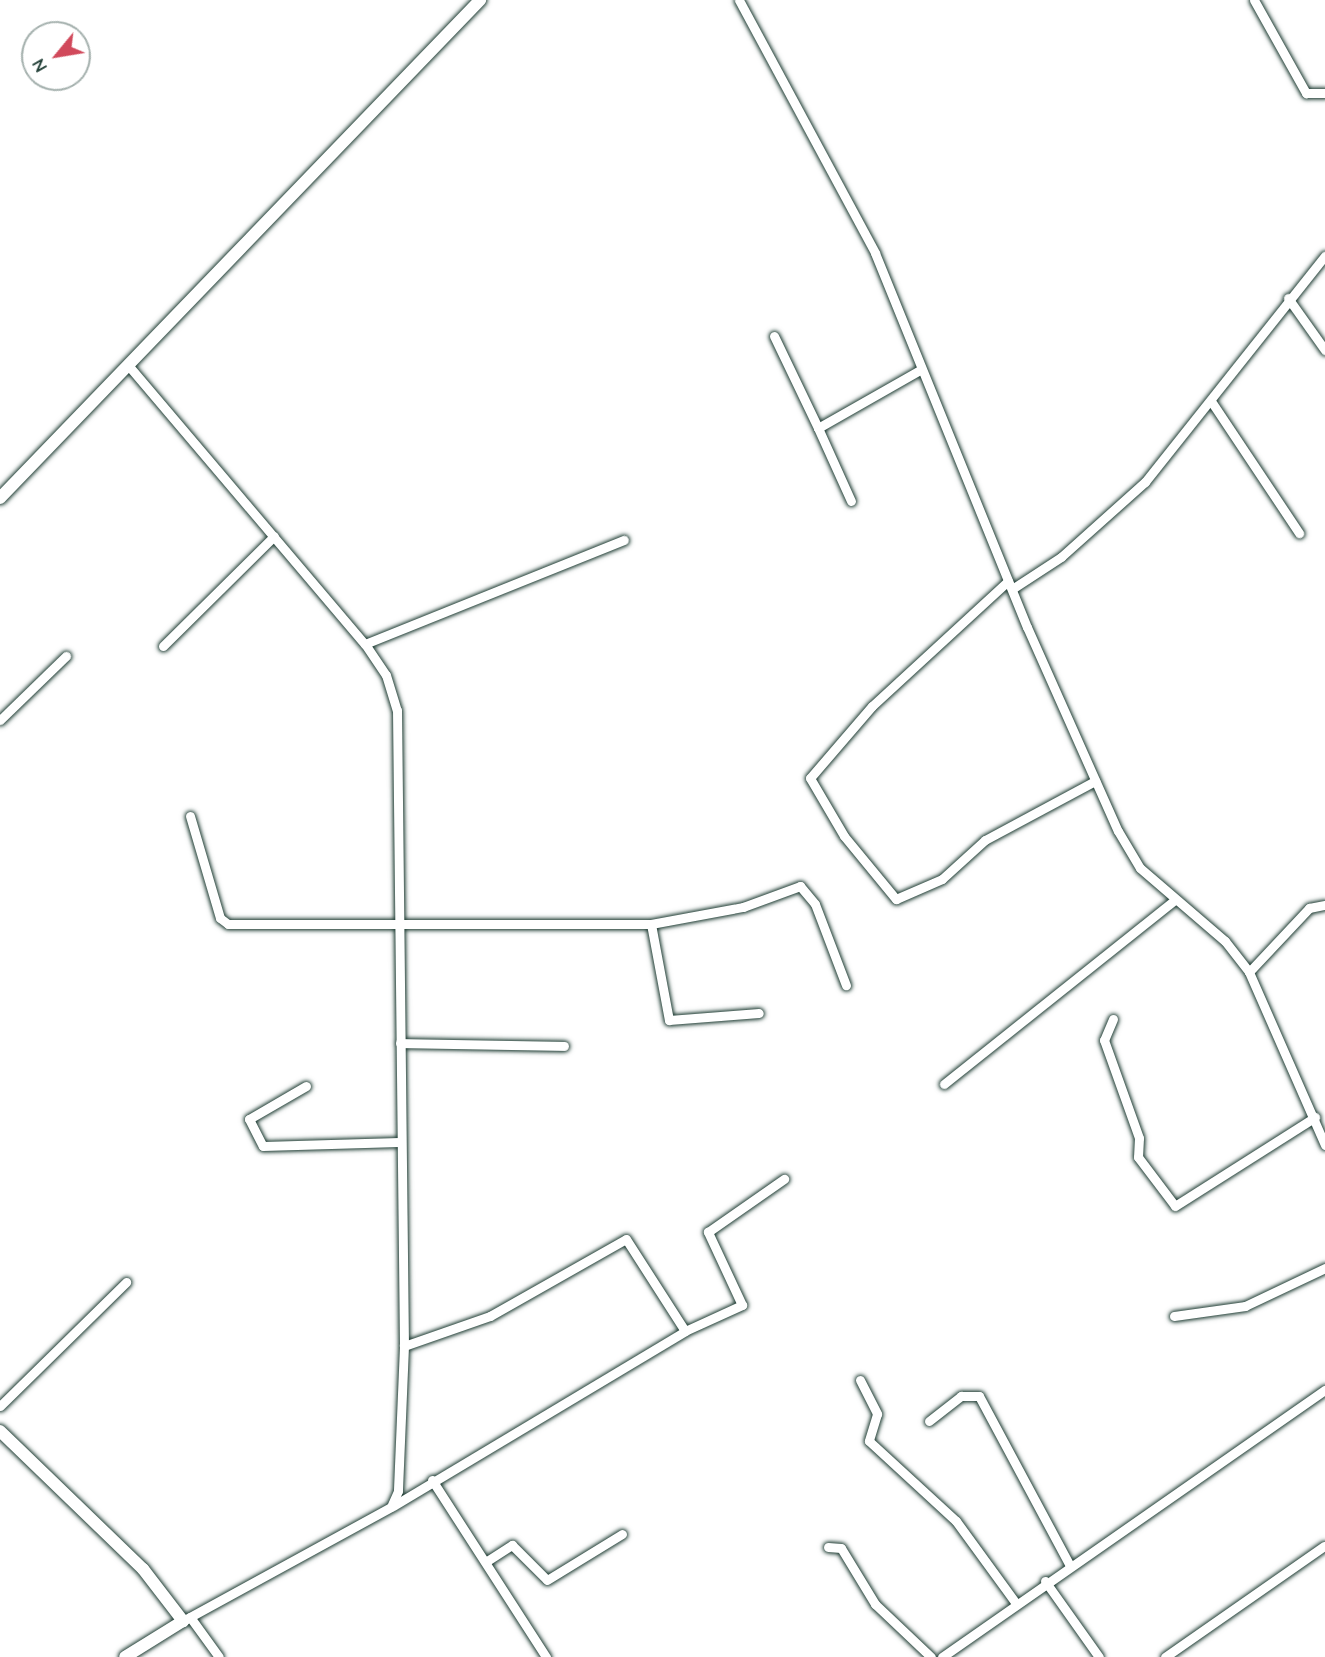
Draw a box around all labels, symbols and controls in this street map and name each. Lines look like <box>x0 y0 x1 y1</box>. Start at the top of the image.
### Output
north arrow <box>21 21 91 91</box>
text: N <box>27 55 52 76</box>

